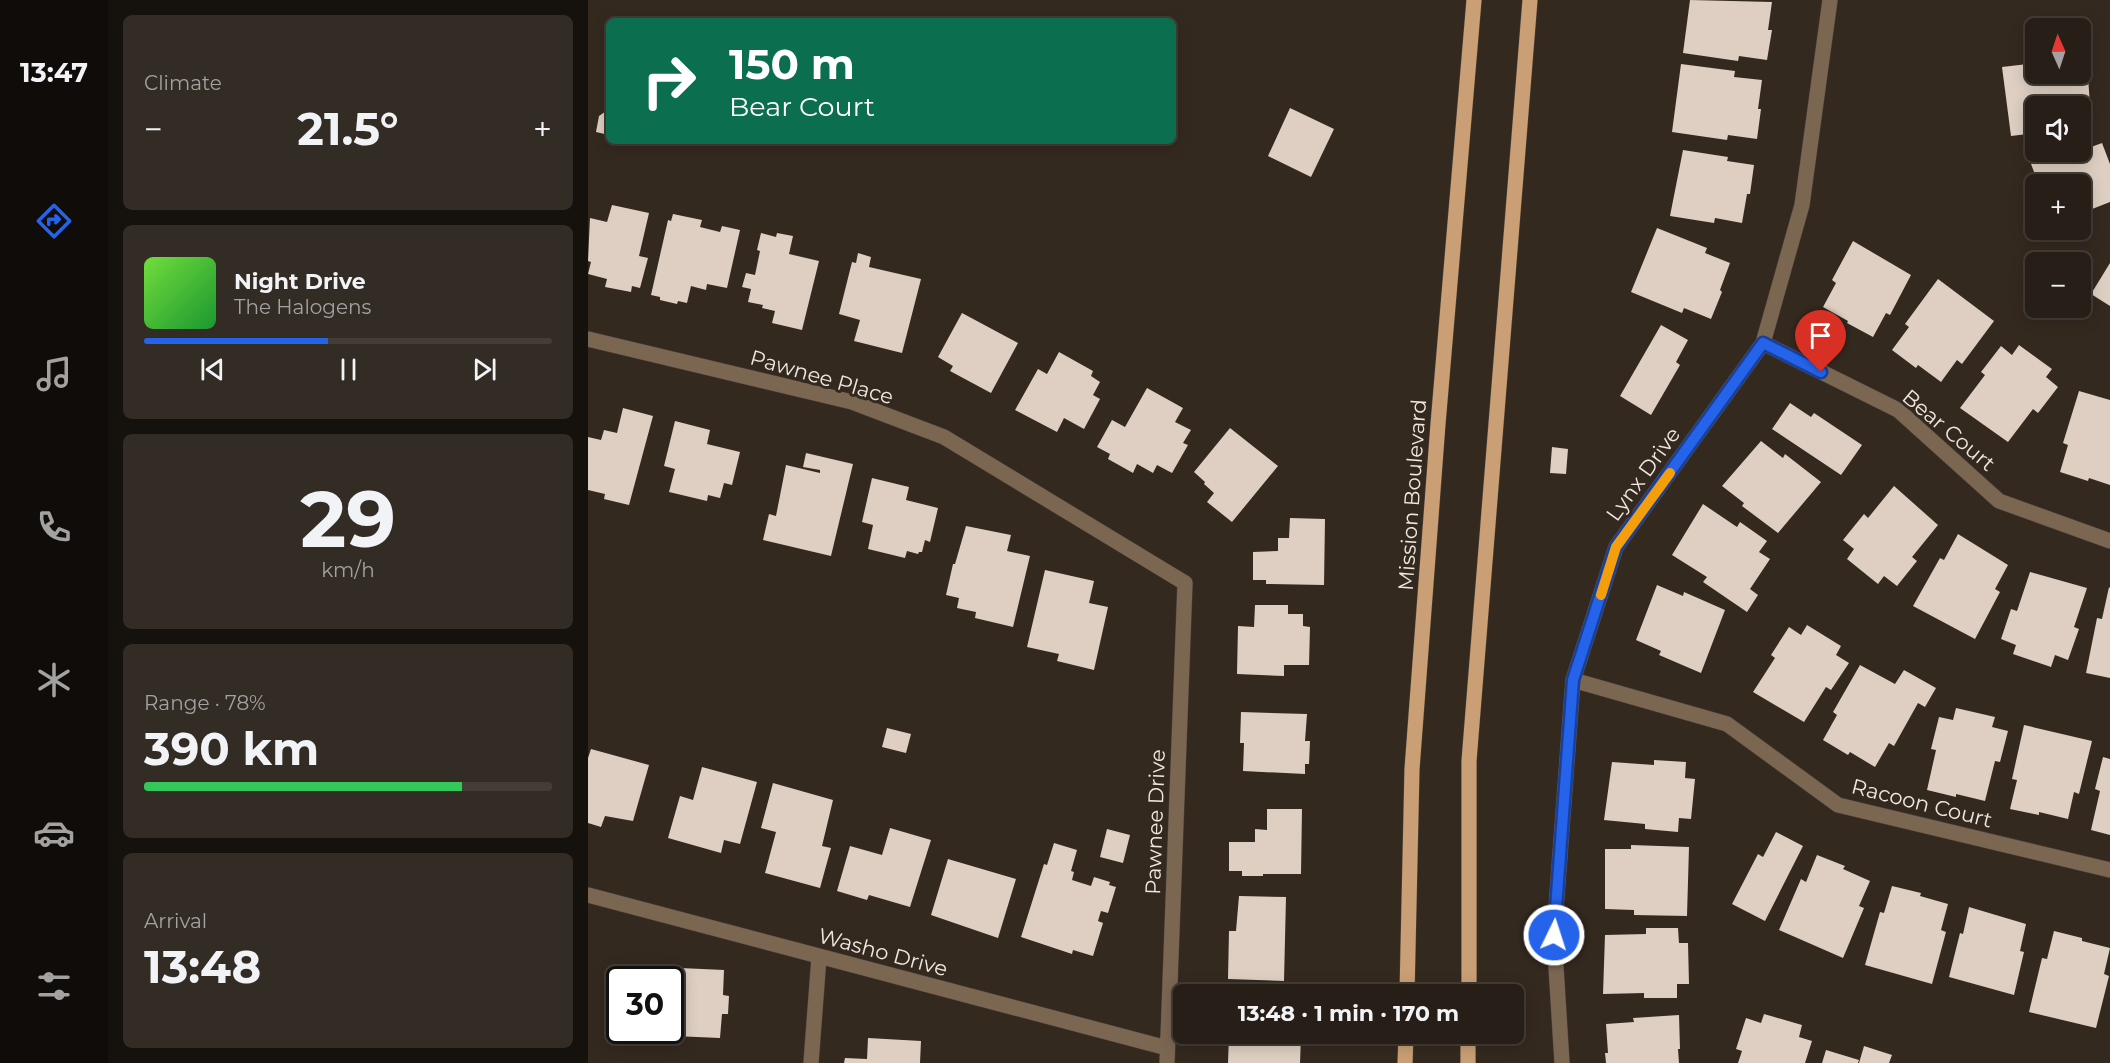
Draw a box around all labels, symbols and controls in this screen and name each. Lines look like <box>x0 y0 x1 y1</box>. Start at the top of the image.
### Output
north arrow <box>2025 18 2091 84</box>
map controls <box>2025 18 2091 318</box>
text: 150 m <box>729 38 855 90</box>
icon: right <box>630 42 708 120</box>
text: 13:47 <box>20 56 88 89</box>
text: Climate <box>144 71 222 95</box>
text: Bear Court <box>729 90 875 123</box>
button: sound <box>2025 96 2091 162</box>
text: 21.5° <box>297 101 399 156</box>
text: − <box>144 109 163 149</box>
text: + <box>533 109 552 149</box>
button: + <box>2025 174 2091 240</box>
icon: directions <box>33 200 75 242</box>
button: − <box>2025 252 2091 318</box>
text: Night Drive <box>234 268 366 295</box>
text: The Halogens <box>234 295 371 319</box>
pin <box>1795 310 1846 372</box>
icon: arrive <box>1804 319 1837 352</box>
street label: Pawnee Place <box>747 345 897 409</box>
icon: music <box>33 353 75 395</box>
icon: previous <box>196 353 229 386</box>
icon: pause <box>332 353 365 386</box>
icon: next <box>468 353 501 386</box>
street label: Bear Court <box>1898 384 2000 476</box>
street label: Mission Boulevard <box>1393 399 1431 591</box>
street label: Lynx Drive <box>1601 422 1685 526</box>
text: 29 <box>300 471 396 567</box>
icon: phone <box>33 506 75 548</box>
text: km/h <box>321 558 375 582</box>
icon: climate <box>33 659 75 701</box>
text: Range · 78% <box>144 691 266 715</box>
text: 390 km <box>144 721 319 776</box>
street label: Pawnee Drive <box>1140 749 1170 895</box>
street label: Racoon Court <box>1849 773 1995 833</box>
icon: car <box>33 812 75 854</box>
position arrow <box>1522 903 1586 967</box>
text: Arrival <box>144 909 207 933</box>
street label: Washo Drive <box>816 923 950 981</box>
text: 13:48 <box>144 939 261 994</box>
icon: filters <box>33 965 75 1007</box>
speed limit sign: 30 <box>606 966 684 1044</box>
text: 13:48 · 1 min · 170 m <box>1238 1000 1459 1027</box>

